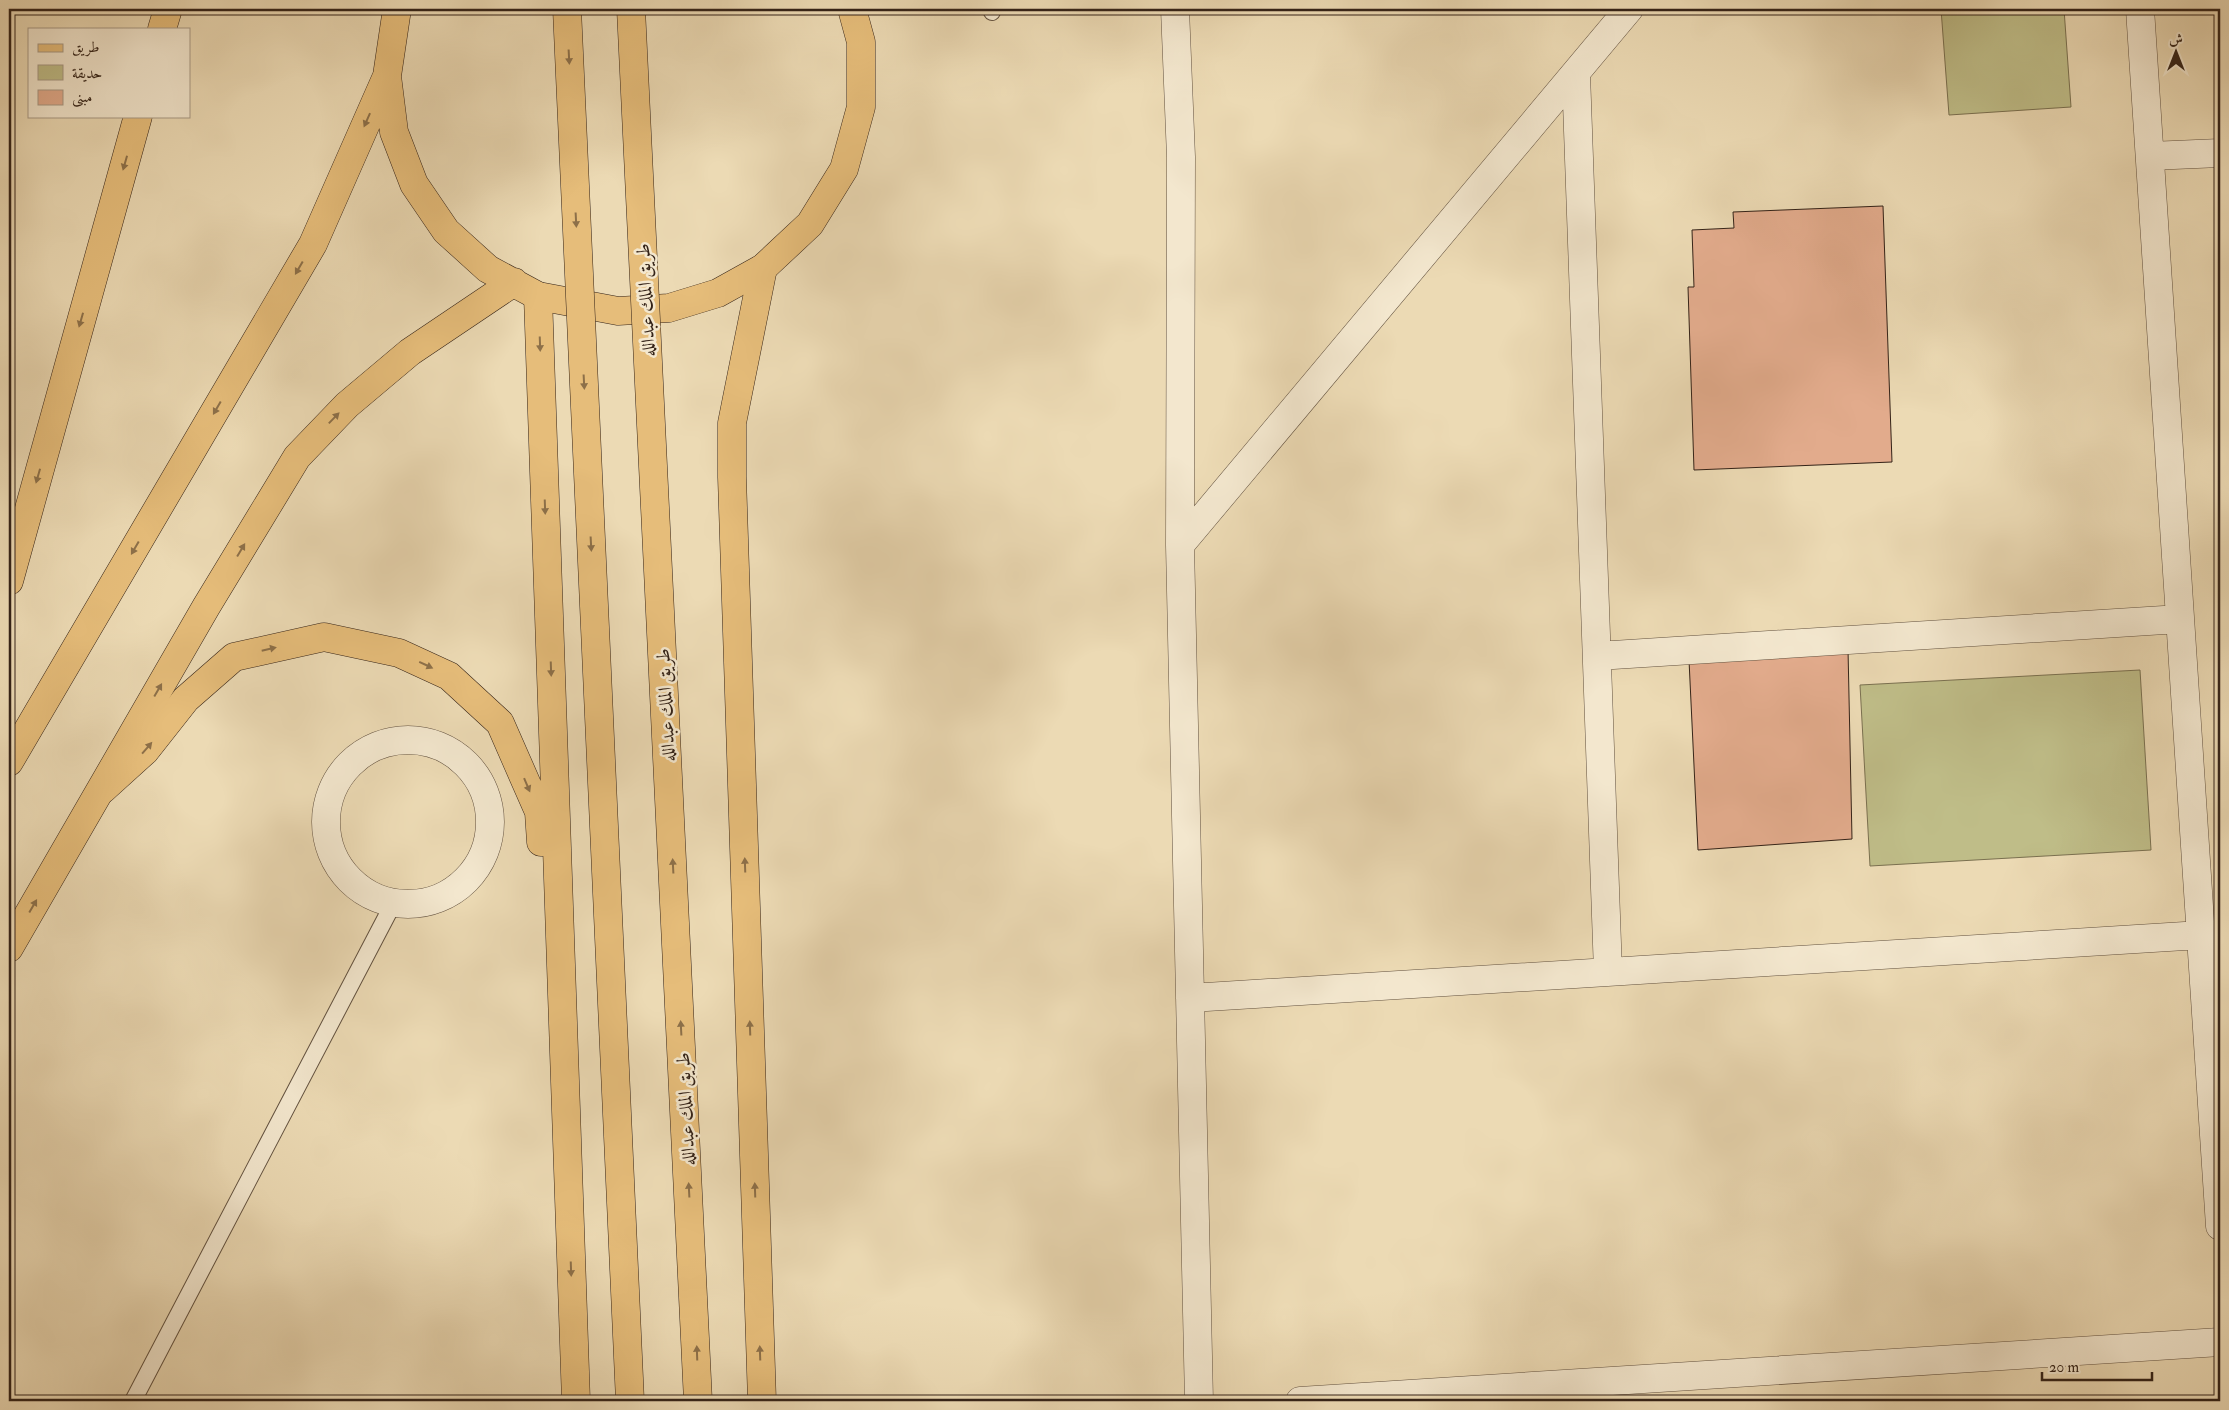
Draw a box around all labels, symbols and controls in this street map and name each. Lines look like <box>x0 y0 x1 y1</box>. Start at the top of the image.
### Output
legend <box>28 28 190 118</box>
north arrow <box>2152 28 2202 78</box>
text: ش <box>2169 31 2183 48</box>
text: طريق <box>72 38 99 57</box>
one-way arrow <box>565 50 573 66</box>
text: حديقة <box>72 64 102 83</box>
text: مبنى <box>72 88 92 108</box>
one-way arrow <box>363 113 371 127</box>
one-way arrow <box>120 156 128 171</box>
one-way arrow <box>573 212 581 228</box>
street label: طريق الملك عبدالله <box>631 243 661 357</box>
one-way arrow <box>295 261 304 274</box>
one-way arrow <box>77 312 85 327</box>
one-way arrow <box>536 336 544 352</box>
one-way arrow <box>580 374 588 390</box>
one-way arrow <box>213 400 221 415</box>
one-way arrow <box>328 412 340 424</box>
one-way arrow <box>33 469 41 484</box>
one-way arrow <box>541 499 549 515</box>
one-way arrow <box>588 537 596 553</box>
one-way arrow <box>130 541 139 554</box>
one-way arrow <box>236 543 245 556</box>
one-way arrow <box>262 645 277 653</box>
street label: طريق الملك عبدالله <box>651 648 681 762</box>
one-way arrow <box>547 661 555 677</box>
one-way arrow <box>419 662 433 670</box>
one-way arrow <box>154 682 162 697</box>
one-way arrow <box>141 743 153 755</box>
one-way arrow <box>523 778 531 792</box>
one-way arrow <box>669 857 677 873</box>
one-way arrow <box>741 857 749 873</box>
one-way arrow <box>29 899 37 914</box>
one-way arrow <box>746 1019 754 1035</box>
one-way arrow <box>677 1020 685 1036</box>
street label: طريق الملك عبدالله <box>671 1052 701 1166</box>
one-way arrow <box>685 1182 693 1198</box>
one-way arrow <box>751 1182 759 1198</box>
one-way arrow <box>567 1261 575 1277</box>
one-way arrow <box>693 1344 701 1360</box>
one-way arrow <box>756 1344 764 1360</box>
scale bar <box>2042 1350 2152 1382</box>
text: 20 m <box>2049 1358 2079 1377</box>

